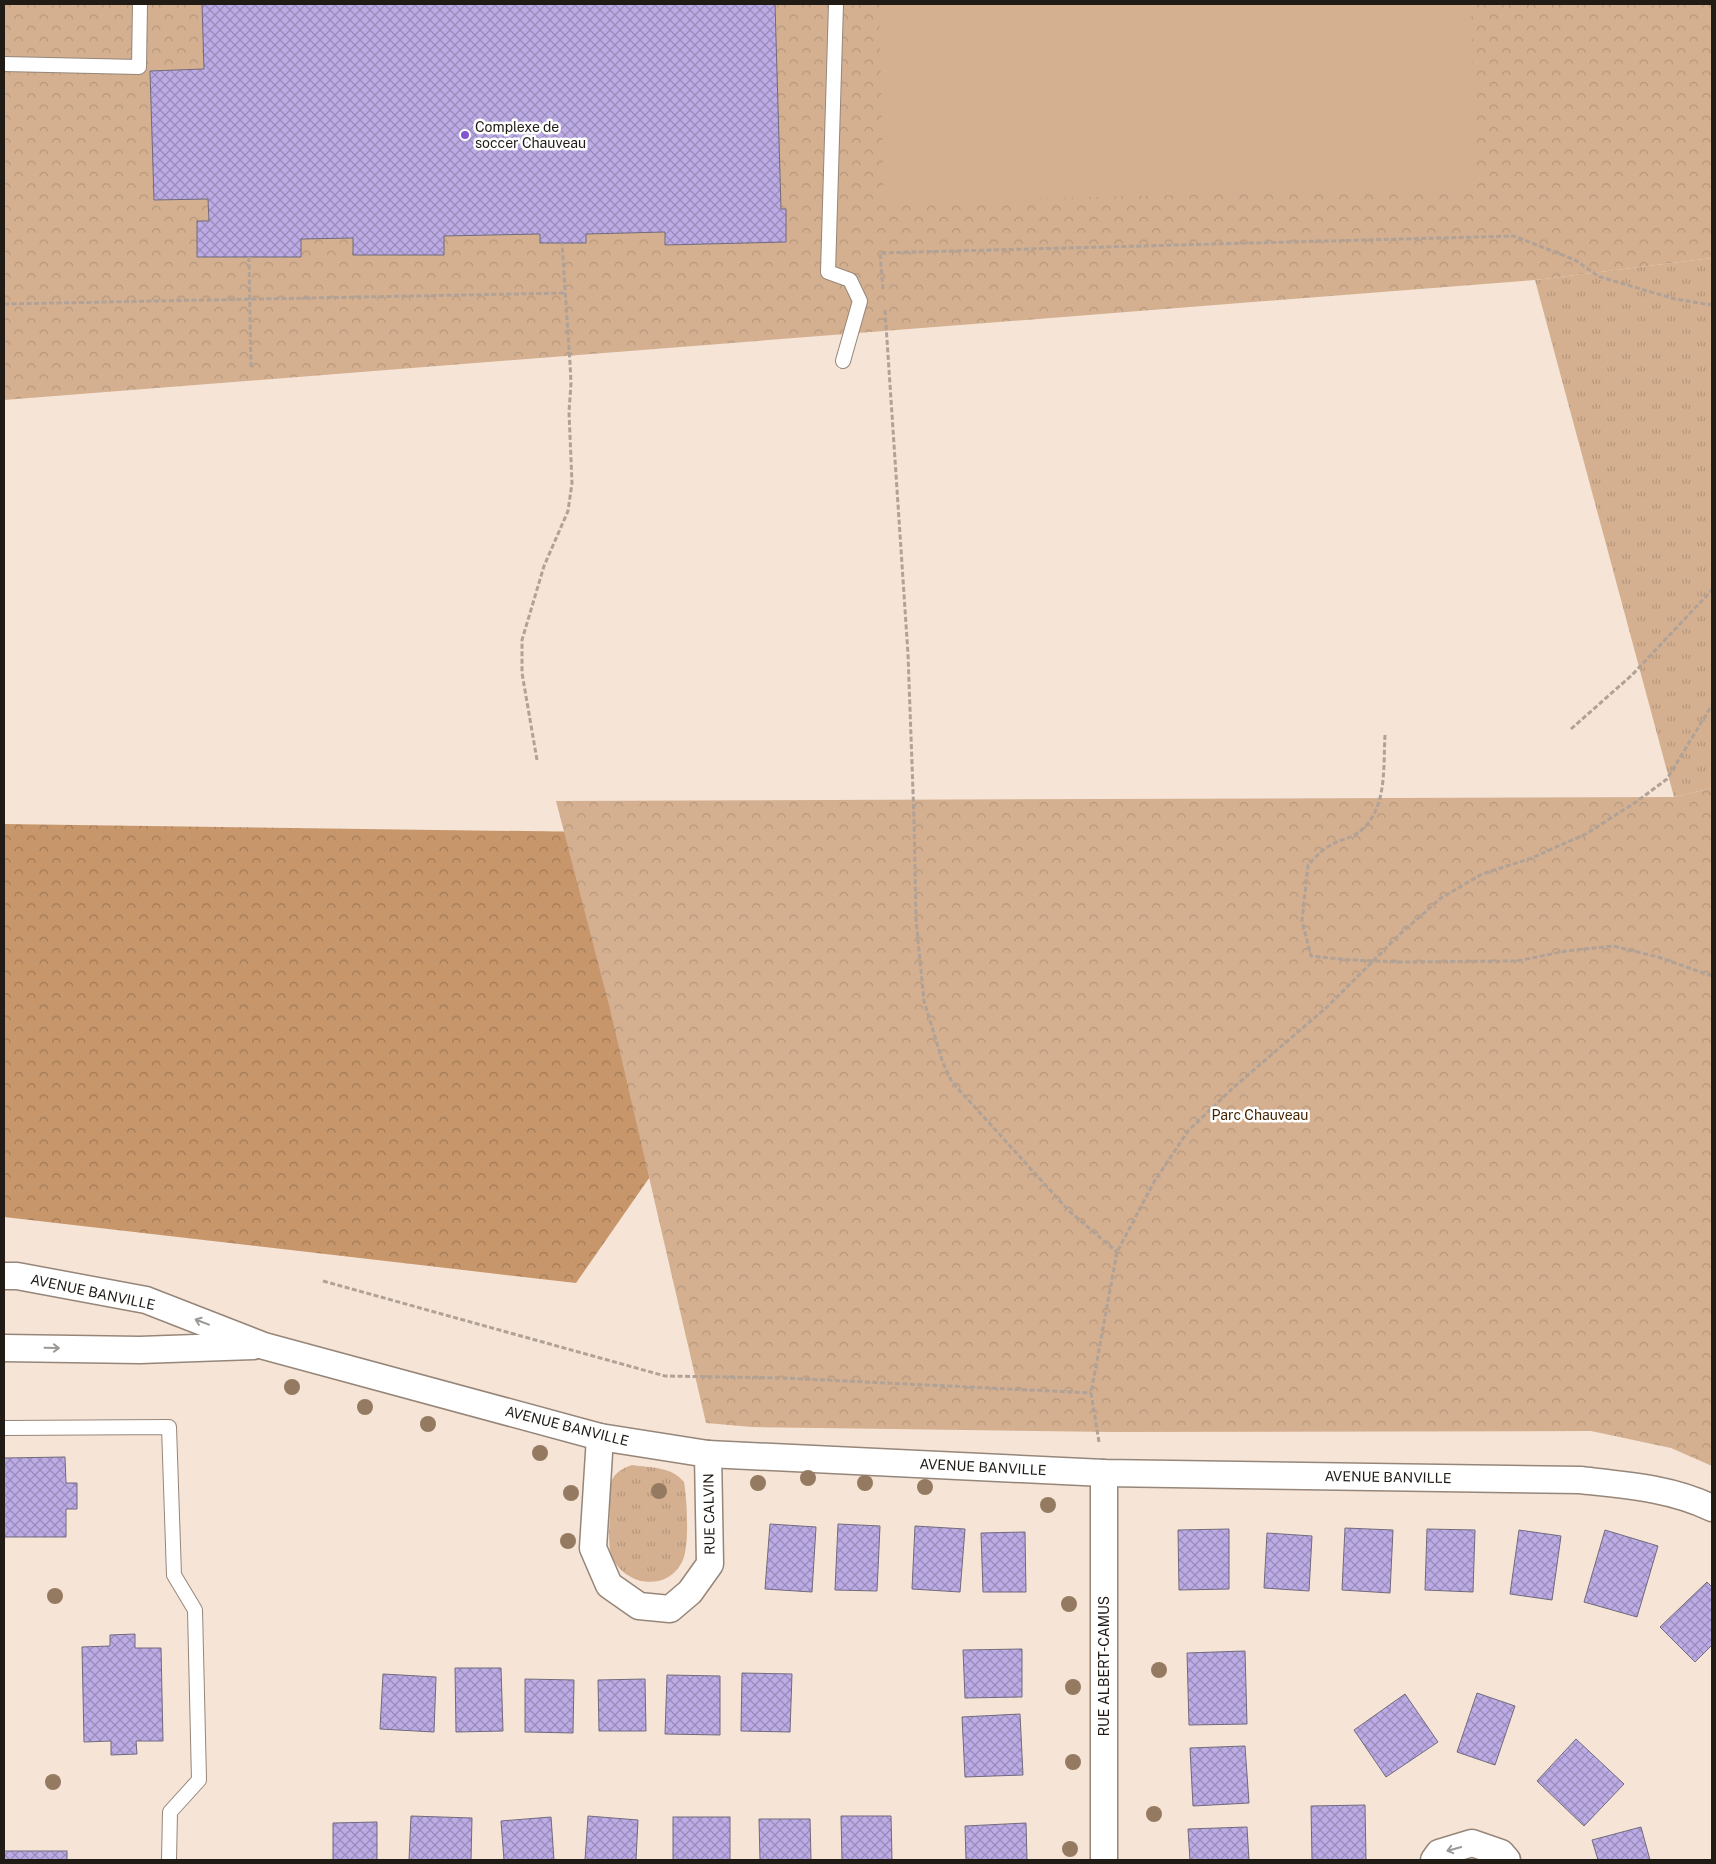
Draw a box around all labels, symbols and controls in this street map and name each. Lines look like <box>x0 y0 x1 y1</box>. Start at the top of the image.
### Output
place label: Complexe de soccer Chauveau <box>475 119 586 151</box>
marker: Complexe de soccer Chauveau <box>459 129 471 141</box>
park label: Parc Chauveau <box>1212 1107 1308 1123</box>
street label: AVENUE BANVILLE <box>29 1271 157 1313</box>
one-way arrow <box>195 1317 210 1326</box>
one-way arrow <box>44 1344 60 1353</box>
street label: AVENUE BANVILLE <box>503 1403 631 1449</box>
street label: AVENUE BANVILLE <box>919 1456 1047 1478</box>
street label: AVENUE BANVILLE <box>1324 1468 1452 1486</box>
street label: RUE CALVIN <box>700 1473 718 1555</box>
street label: RUE ALBERT-CAMUS <box>1096 1596 1112 1736</box>
one-way arrow <box>1446 1844 1462 1854</box>

